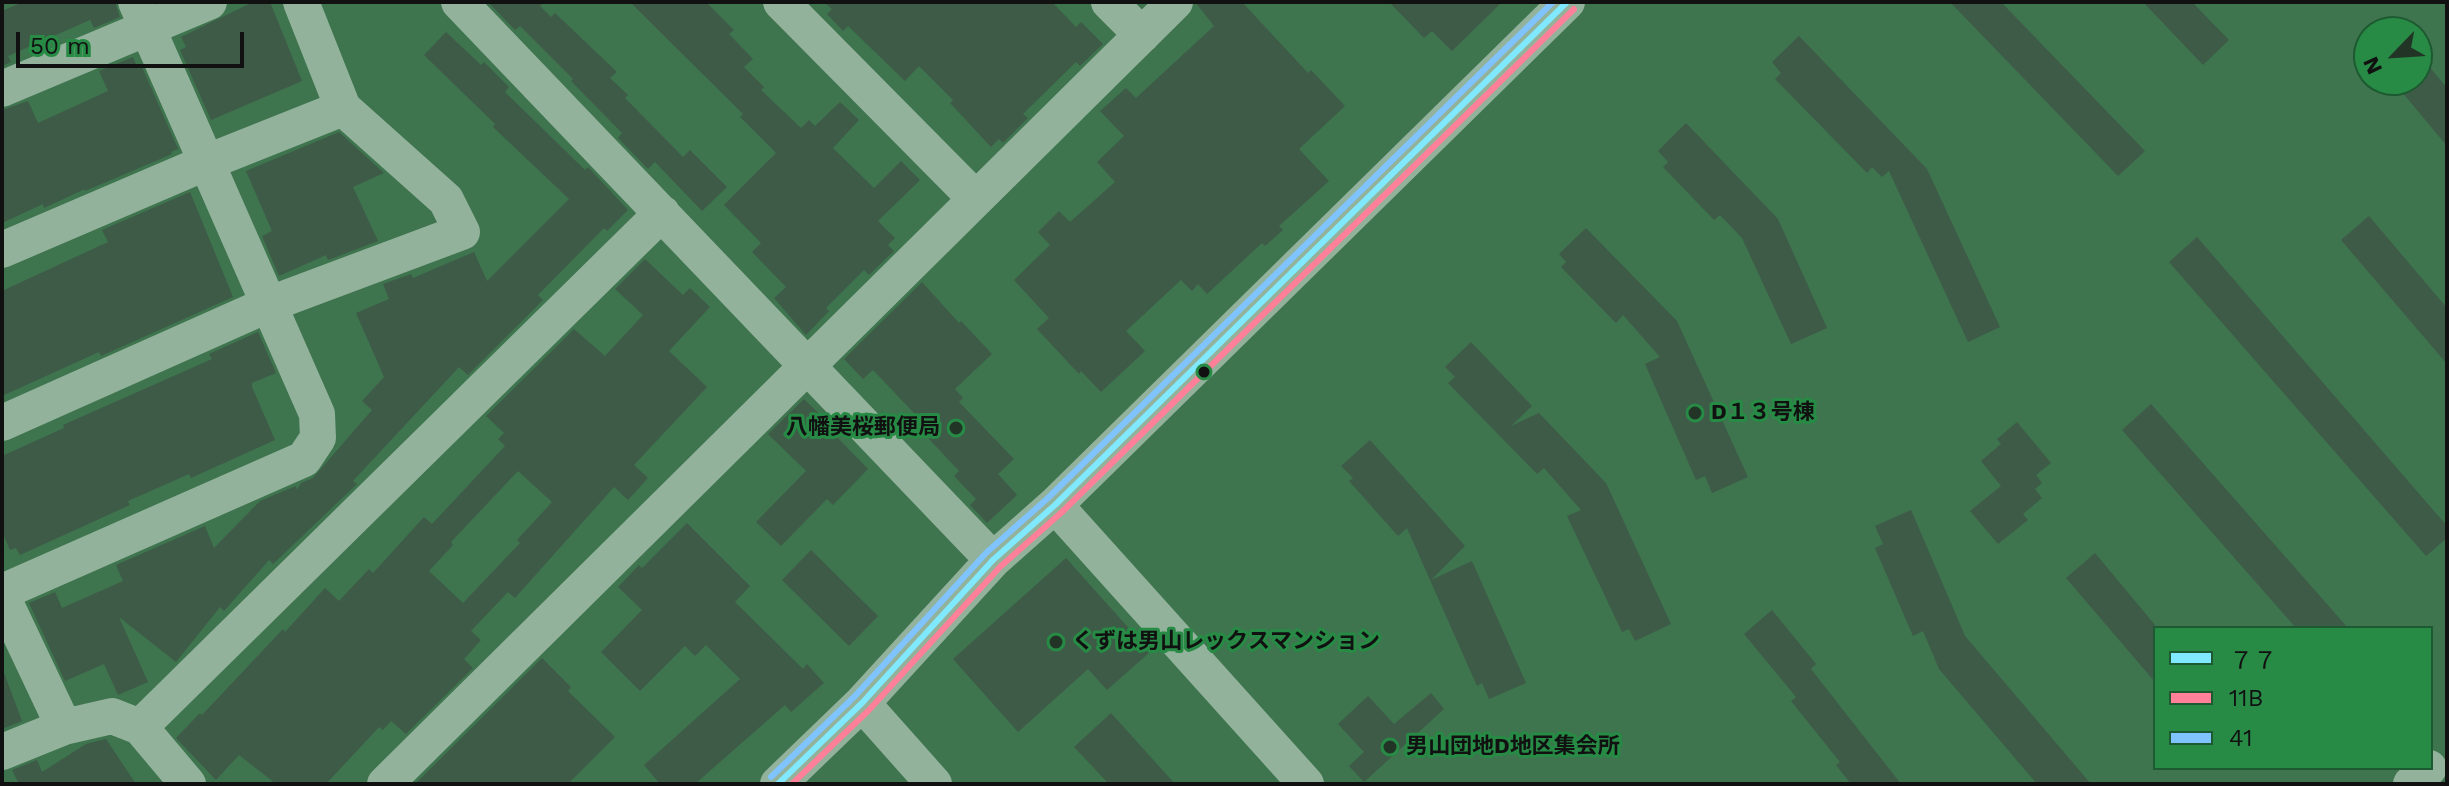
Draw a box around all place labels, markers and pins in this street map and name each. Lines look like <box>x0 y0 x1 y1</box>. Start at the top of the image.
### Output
unlabelled marker <box>1196 364 1212 380</box>
place label: D１３号棟 <box>1711 400 1815 426</box>
marker: D１３号棟 <box>1686 404 1704 422</box>
place label: 八幡美桜郵便局 <box>786 415 940 441</box>
marker: 八幡美桜郵便局 <box>947 419 965 437</box>
place label: くずは男山レックスマンション <box>1072 629 1380 655</box>
marker: くずは男山レックスマンション <box>1047 633 1065 651</box>
place label: 男山団地D地区集会所 <box>1406 734 1620 760</box>
marker: 男山団地D地区集会所 <box>1381 738 1399 756</box>

